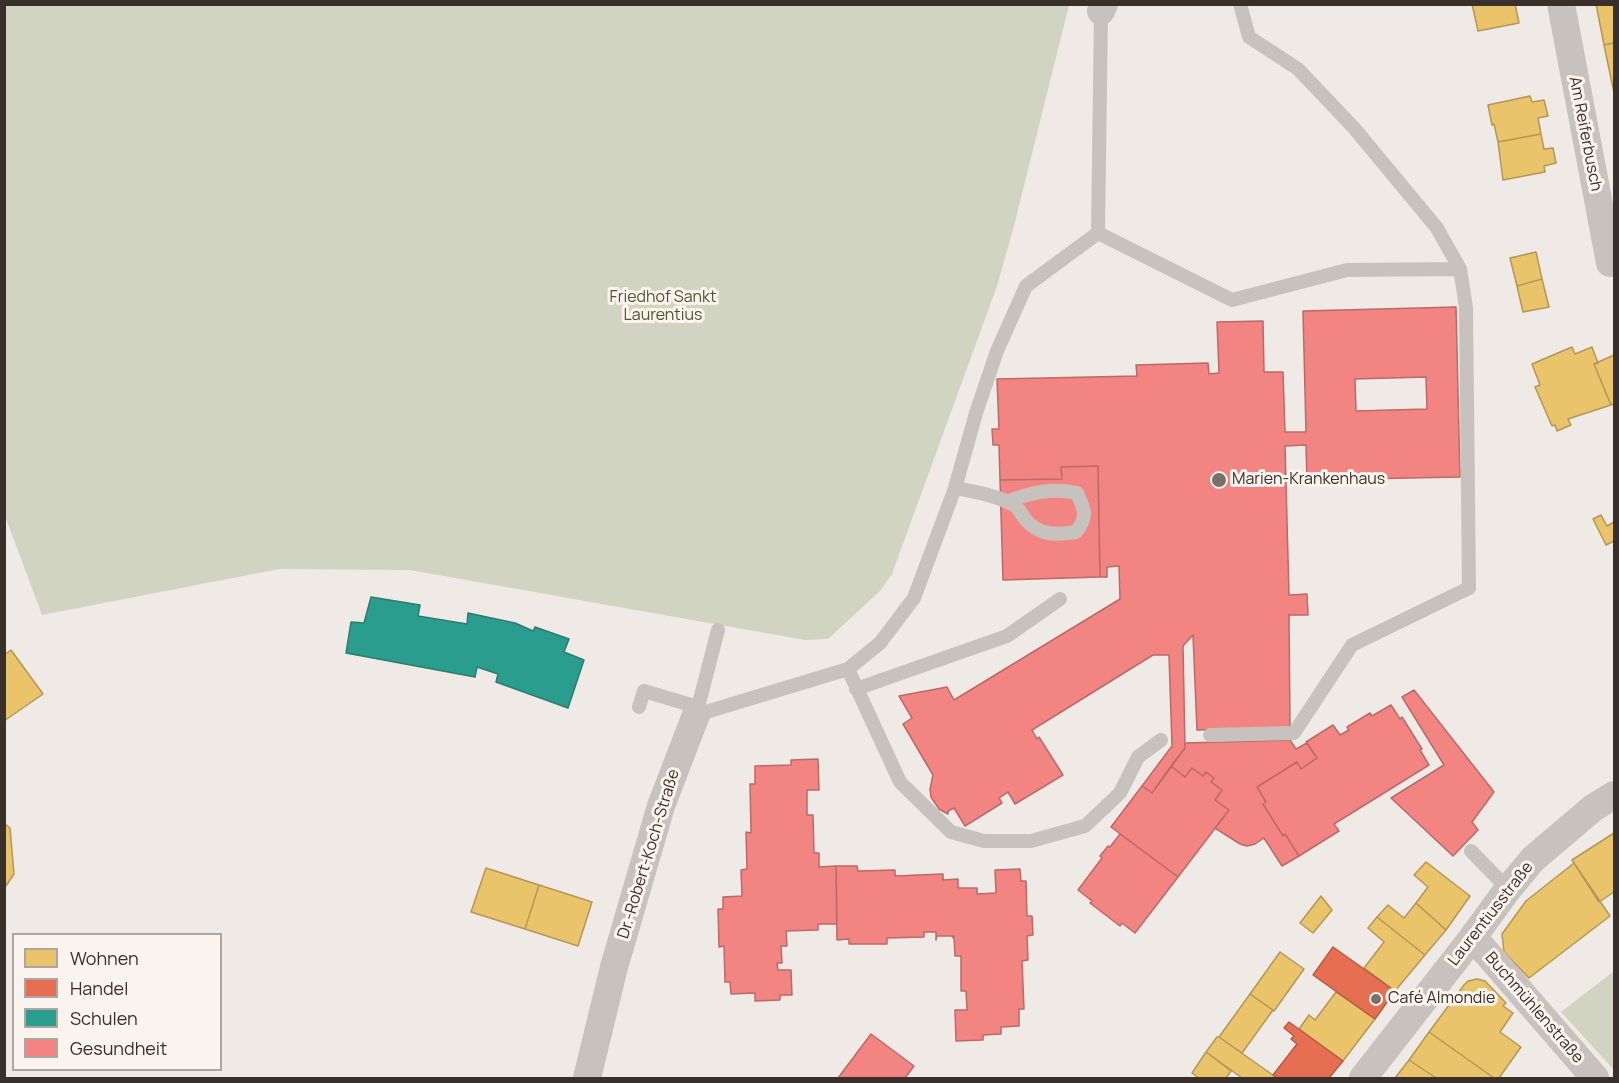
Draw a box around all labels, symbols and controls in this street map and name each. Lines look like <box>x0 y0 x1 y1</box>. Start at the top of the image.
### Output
street label: Am Reiferbusch <box>1564 75 1606 193</box>
park label: Friedhof Sankt Laurentius <box>610 288 716 326</box>
place label: Marien-Krankenhaus <box>1232 470 1385 490</box>
marker: Marien-Krankenhaus <box>1210 471 1228 489</box>
street label: Dr.-Robert-Koch-Straße <box>614 767 684 941</box>
street label: Laurentiusstraße <box>1444 858 1538 970</box>
legend <box>12 933 222 1071</box>
text: Wohnen <box>70 946 139 970</box>
street label: Buchmühlenstraße <box>1481 949 1587 1067</box>
text: Handel <box>70 976 128 1000</box>
place label: Café Almondie <box>1388 989 1495 1009</box>
marker: Café Almondie <box>1369 992 1383 1006</box>
text: Schulen <box>70 1006 138 1030</box>
text: Gesundheit <box>70 1036 167 1060</box>

